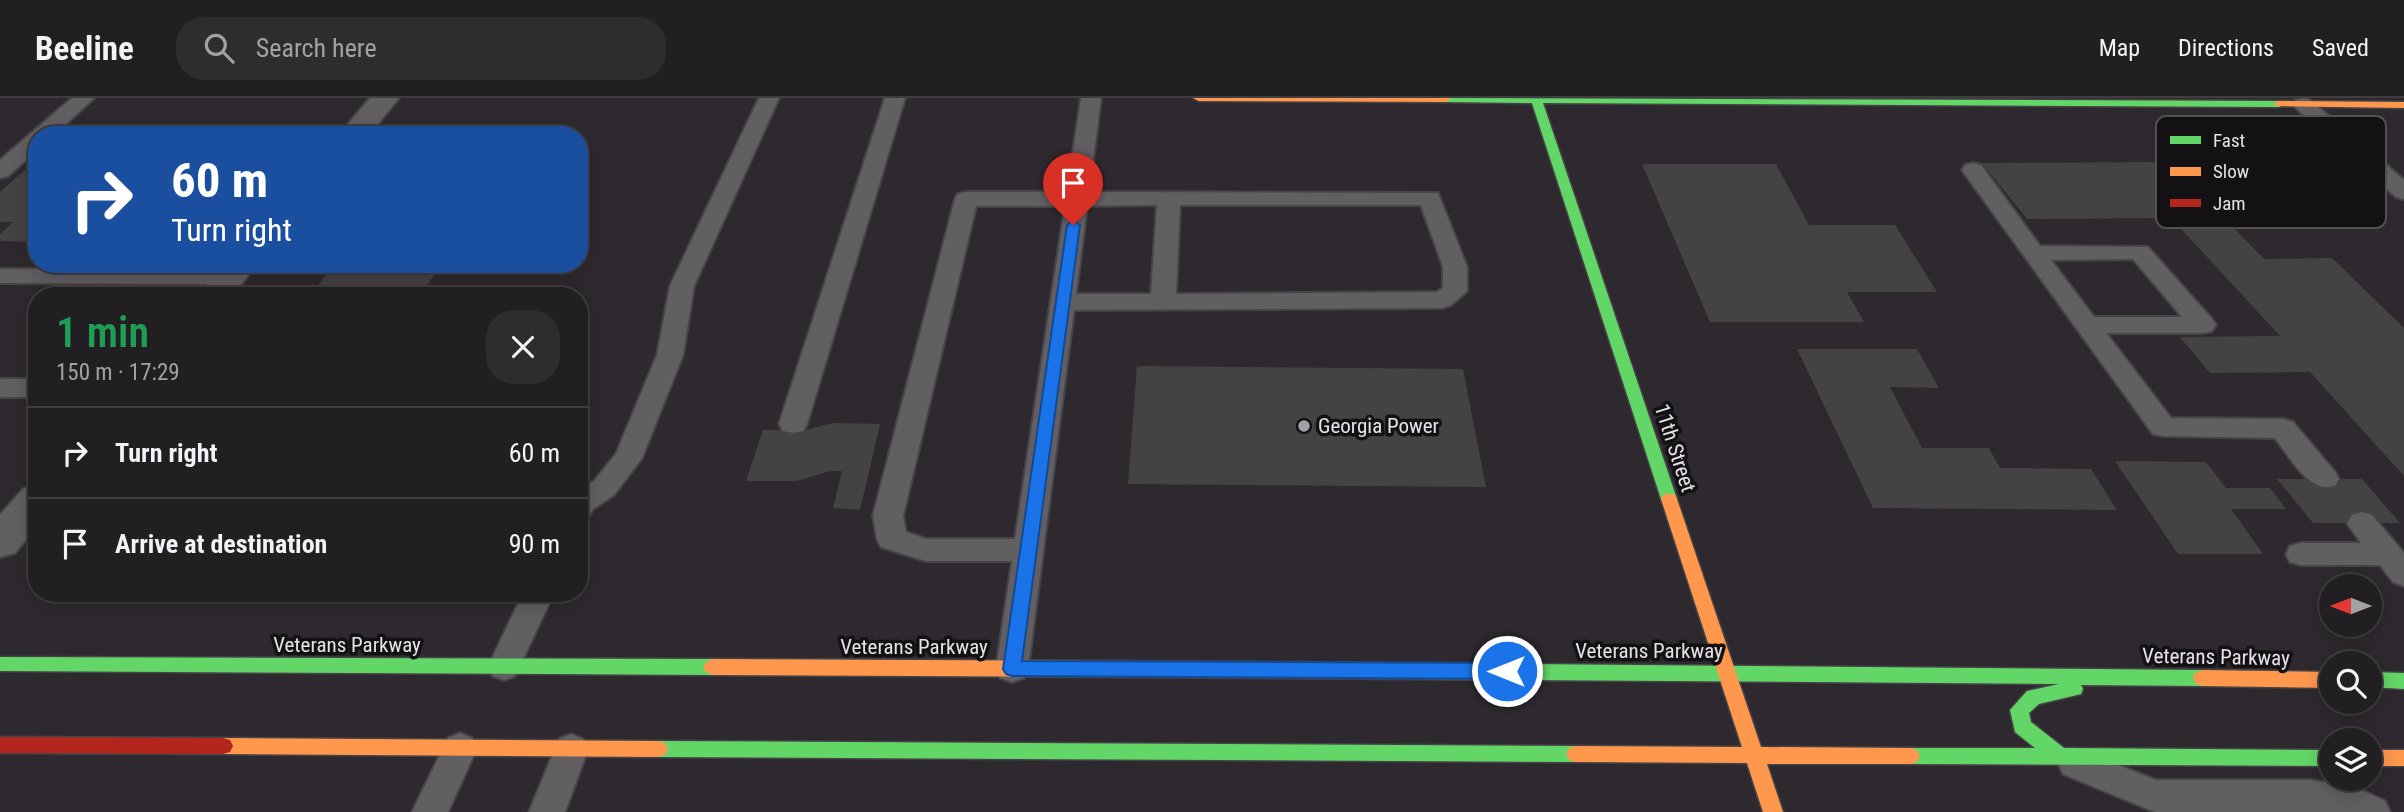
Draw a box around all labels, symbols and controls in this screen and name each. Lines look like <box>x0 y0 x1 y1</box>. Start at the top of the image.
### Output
search box <box>176 17 666 80</box>
text: Beeline <box>35 29 134 68</box>
icon: search <box>200 29 238 67</box>
text: Search here <box>256 33 377 63</box>
text: Map <box>2099 34 2140 62</box>
text: Directions <box>2178 34 2274 62</box>
text: Saved <box>2312 34 2369 62</box>
legend <box>2156 116 2386 228</box>
text: Fast <box>2213 129 2245 152</box>
text: 60 m <box>171 152 268 209</box>
pin <box>1043 153 1103 225</box>
icon: right <box>56 154 147 245</box>
text: Slow <box>2213 160 2249 183</box>
icon: arrive <box>1054 164 1092 202</box>
text: Jam <box>2213 192 2246 215</box>
text: Turn right <box>171 211 292 249</box>
text: 1 min <box>56 308 149 357</box>
button: close <box>486 310 560 384</box>
text: 150 m · 17:29 <box>56 359 180 386</box>
street label: 11th Street <box>1650 401 1700 495</box>
place label: Georgia Power <box>1318 414 1439 438</box>
marker: Georgia Power <box>1296 418 1312 434</box>
icon: right <box>56 434 94 472</box>
text: Turn right <box>115 438 217 468</box>
text: 60 m <box>509 438 560 468</box>
icon: arrive <box>56 525 94 563</box>
text: Arrive at destination <box>115 529 327 559</box>
text: 90 m <box>509 529 560 559</box>
north arrow <box>2319 574 2382 637</box>
map controls <box>2319 574 2382 791</box>
street label: Veterans Parkway <box>273 633 421 657</box>
position arrow <box>1470 634 1544 708</box>
street label: Veterans Parkway <box>840 635 988 659</box>
street label: Veterans Parkway <box>1575 639 1723 663</box>
street label: Veterans Parkway <box>2142 644 2290 670</box>
button: search <box>2319 651 2382 714</box>
button: layers <box>2319 728 2382 791</box>

